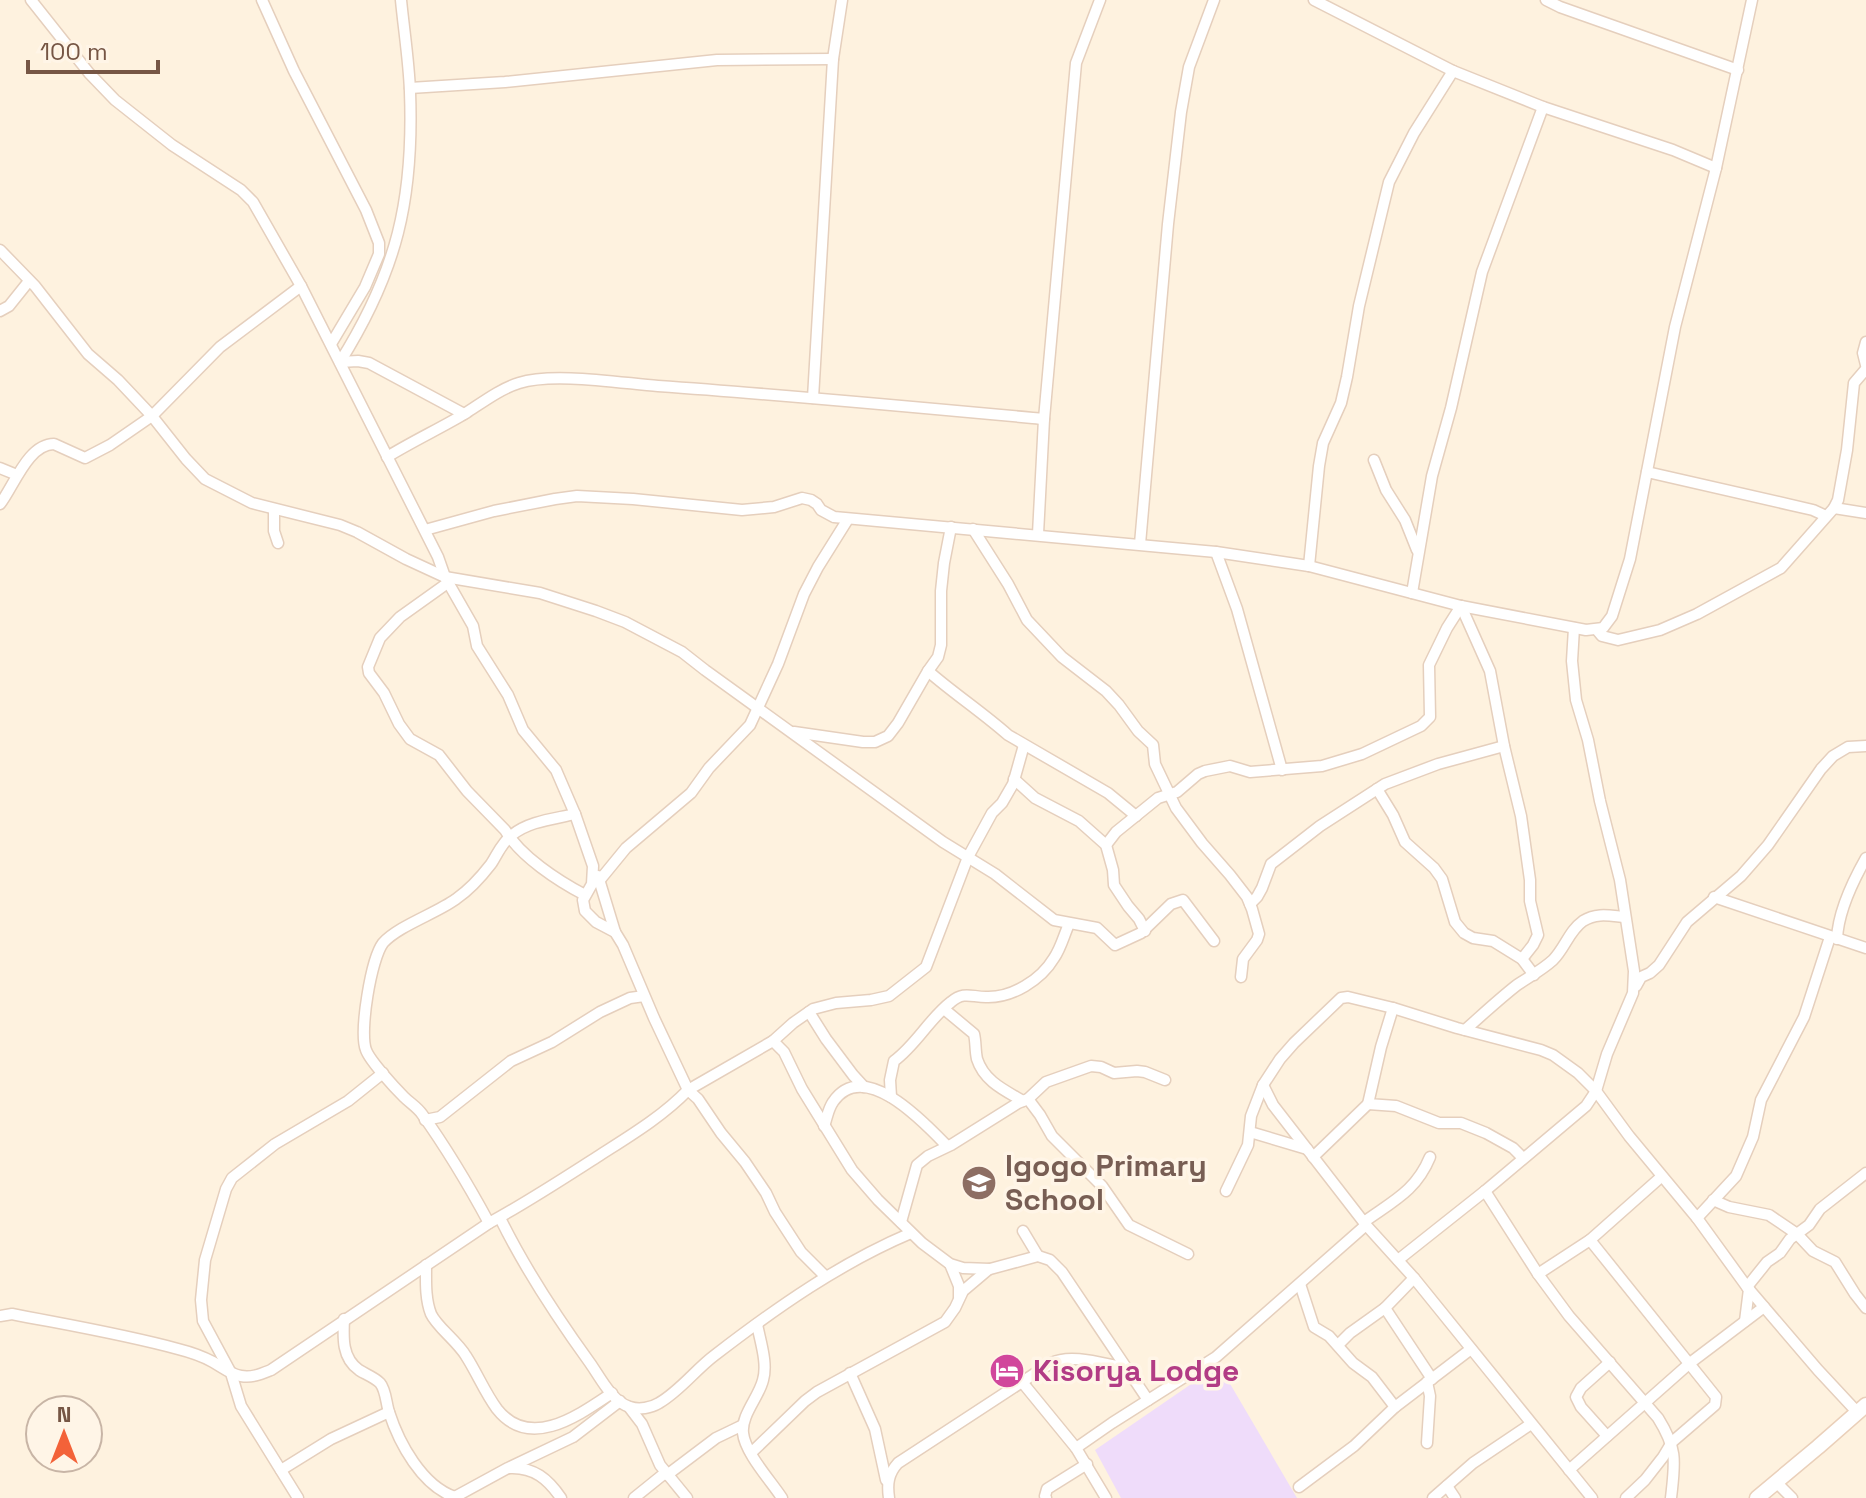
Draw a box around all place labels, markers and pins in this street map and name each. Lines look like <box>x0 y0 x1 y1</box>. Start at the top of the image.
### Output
place label: Igogo Primary School <box>1005 1146 1207 1219</box>
school or university icon: Igogo Primary School <box>960 1164 998 1202</box>
place label: Kisorya Lodge <box>1033 1351 1239 1390</box>
hotel icon: Kisorya Lodge <box>988 1352 1026 1390</box>

